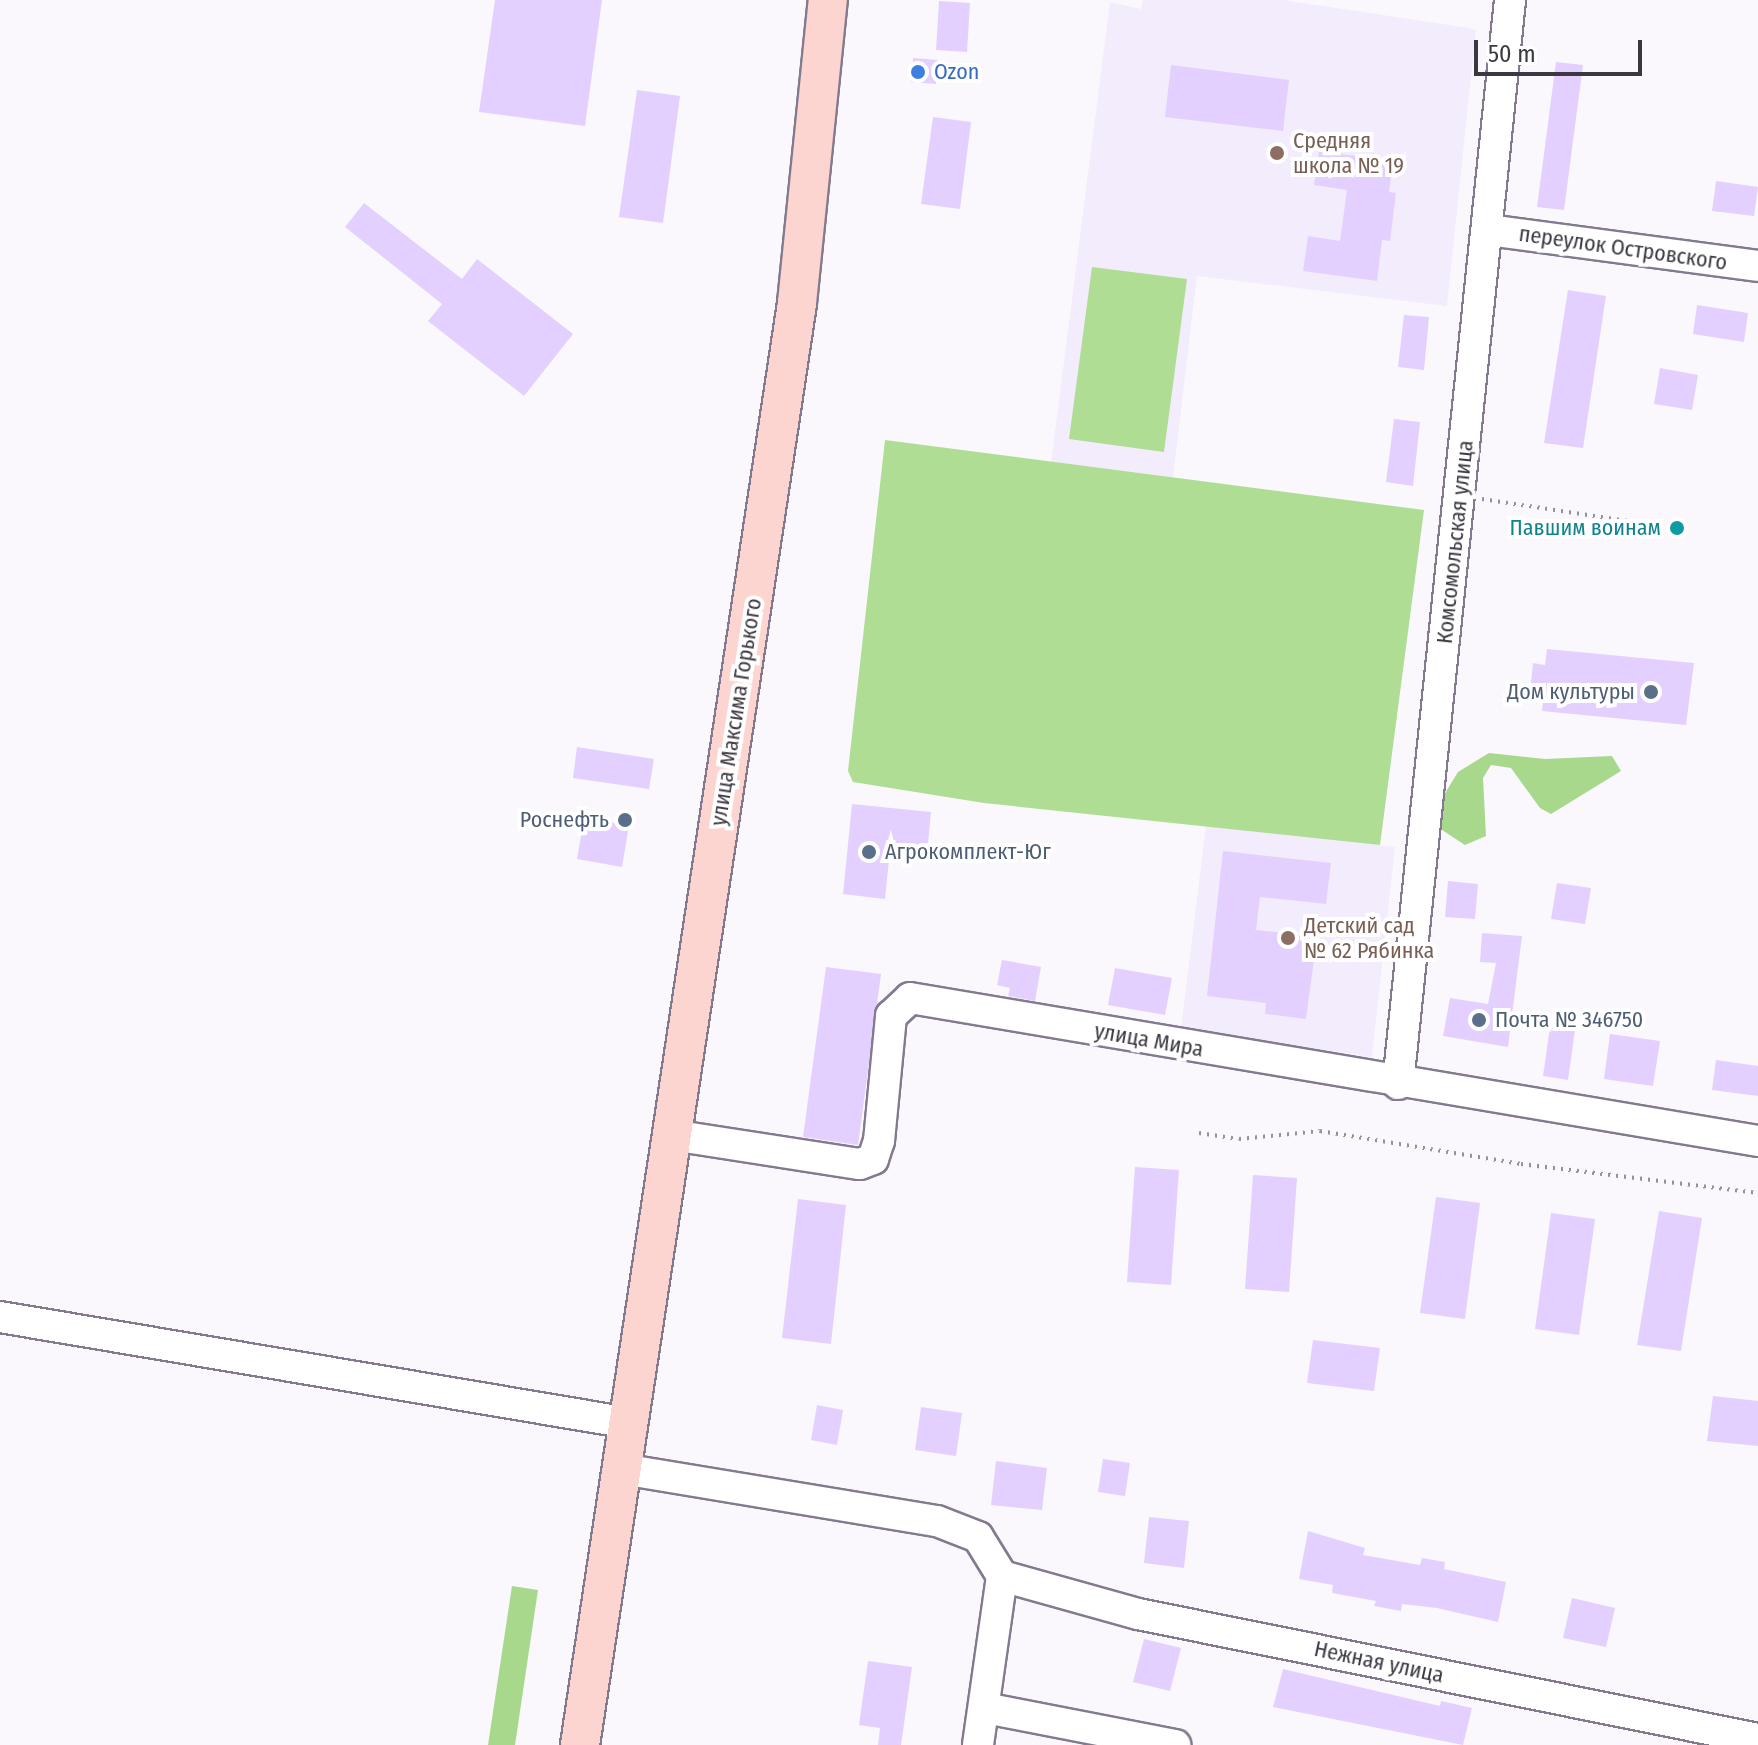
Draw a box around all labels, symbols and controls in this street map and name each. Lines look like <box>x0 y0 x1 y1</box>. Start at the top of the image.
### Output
scale bar <box>1478 24 1646 74</box>
text: 50 m <box>1488 40 1536 68</box>
place label: Ozon <box>934 59 979 85</box>
marker: Ozon <box>909 63 927 81</box>
place label: Средняя школа № 19 <box>1293 127 1404 178</box>
marker: Средняя школа № 19 <box>1268 144 1286 162</box>
street label: переулок Островского <box>1517 220 1729 276</box>
street label: Комсомольская улица <box>1431 439 1479 645</box>
place label: Павшим воинам <box>1510 515 1661 541</box>
marker: Павшим воинам <box>1668 519 1686 537</box>
street label: улица Максима Горького <box>705 596 767 828</box>
place label: Дом культуры <box>1507 679 1635 705</box>
marker: Дом культуры <box>1642 683 1660 701</box>
place label: Роснефть <box>520 807 609 833</box>
marker: Роснефть <box>616 811 634 829</box>
place label: Агрокомплект-Юг <box>885 839 1051 865</box>
marker: Агрокомплект-Юг <box>860 843 878 861</box>
place label: Детский сад № 62 Рябинка <box>1304 912 1434 964</box>
marker: Детский сад № 62 Рябинка <box>1279 929 1297 947</box>
place label: Почта № 346750 <box>1495 1007 1643 1033</box>
marker: Почта № 346750 <box>1470 1011 1488 1029</box>
street label: улица Мира <box>1093 1017 1205 1063</box>
street label: Нежная улица <box>1312 1635 1446 1689</box>

